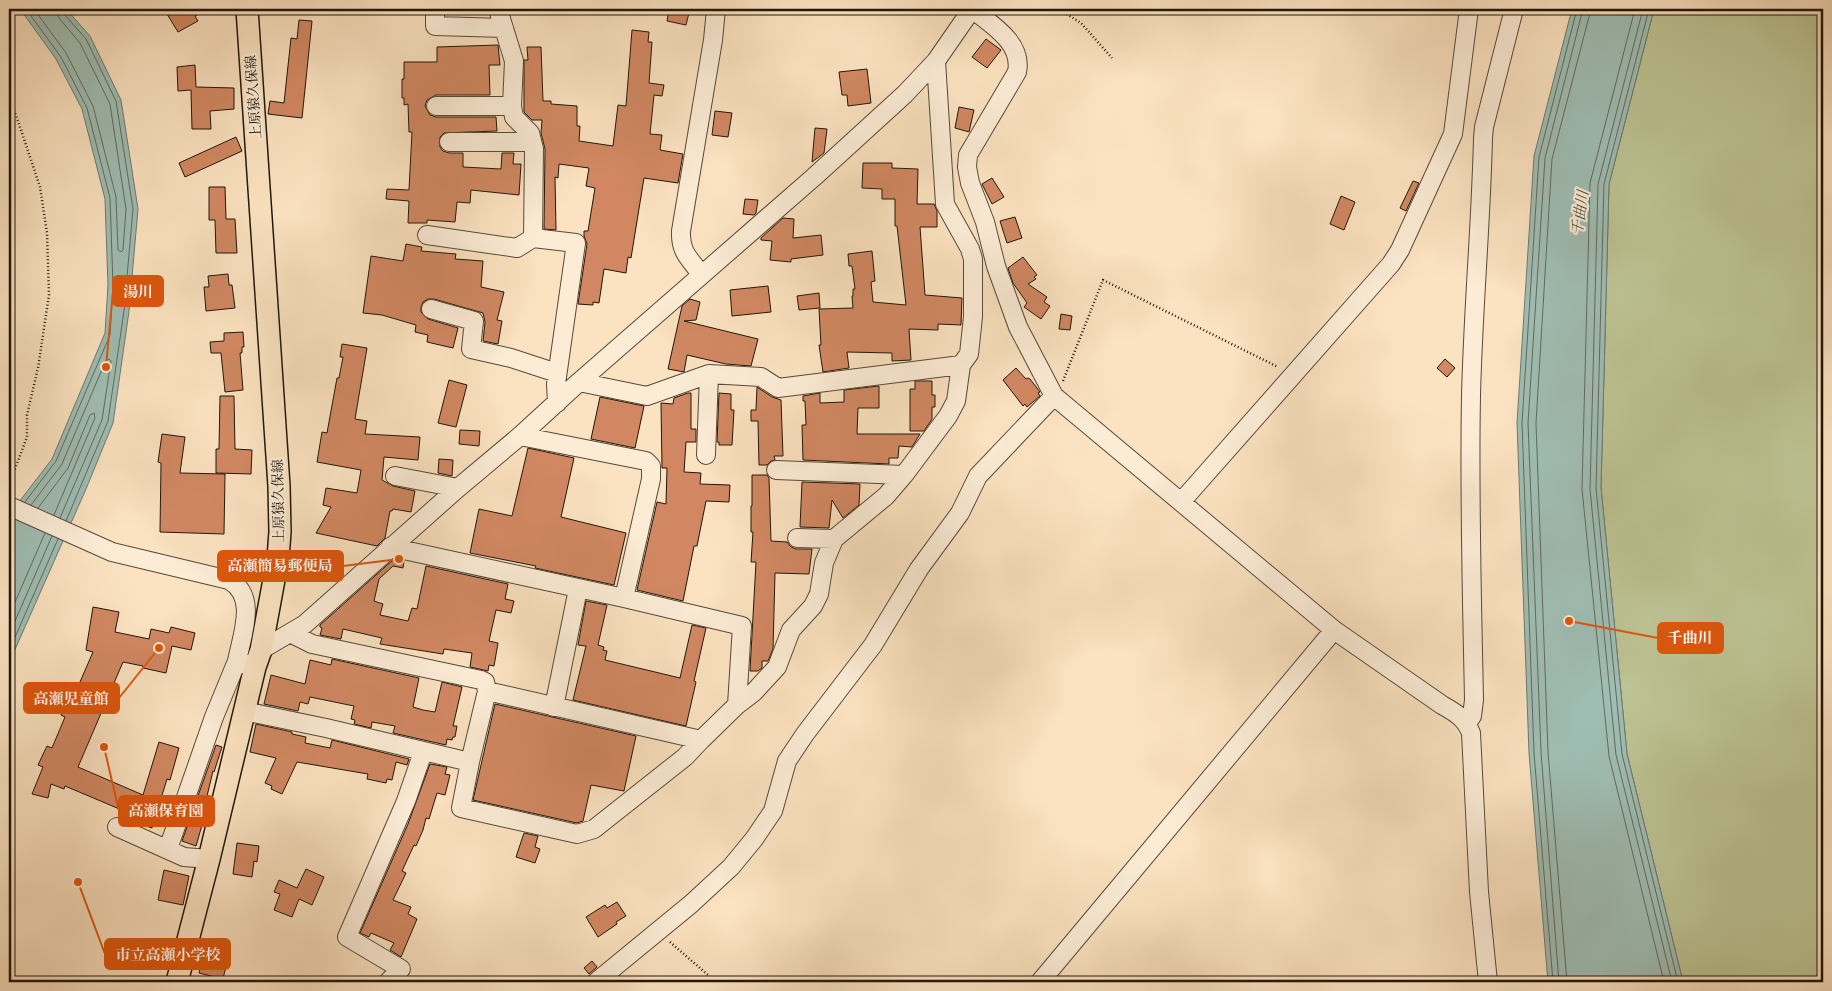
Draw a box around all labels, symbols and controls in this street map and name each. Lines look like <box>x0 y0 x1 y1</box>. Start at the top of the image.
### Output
street label: 上原猿久保線 <box>242 54 267 139</box>
water label: 千曲川 <box>1568 187 1595 237</box>
callout: 湯川 <box>113 276 163 306</box>
text: 湯川 <box>123 283 153 304</box>
street label: 上原猿久保線 <box>269 459 290 543</box>
callout: 高瀬簡易郵便局 <box>218 551 343 581</box>
text: 高瀬簡易郵便局 <box>227 557 333 578</box>
callout: 千曲川 <box>1658 623 1723 653</box>
text: 千曲川 <box>1667 629 1713 650</box>
callout: 高瀬児童館 <box>24 683 119 713</box>
text: 高瀬児童館 <box>33 690 109 711</box>
callout: 高瀬保育園 <box>119 796 214 826</box>
text: 高瀬保育園 <box>128 802 204 823</box>
callout: 市立高瀬小学校 <box>105 939 230 969</box>
text: 市立高瀬小学校 <box>115 946 221 967</box>

